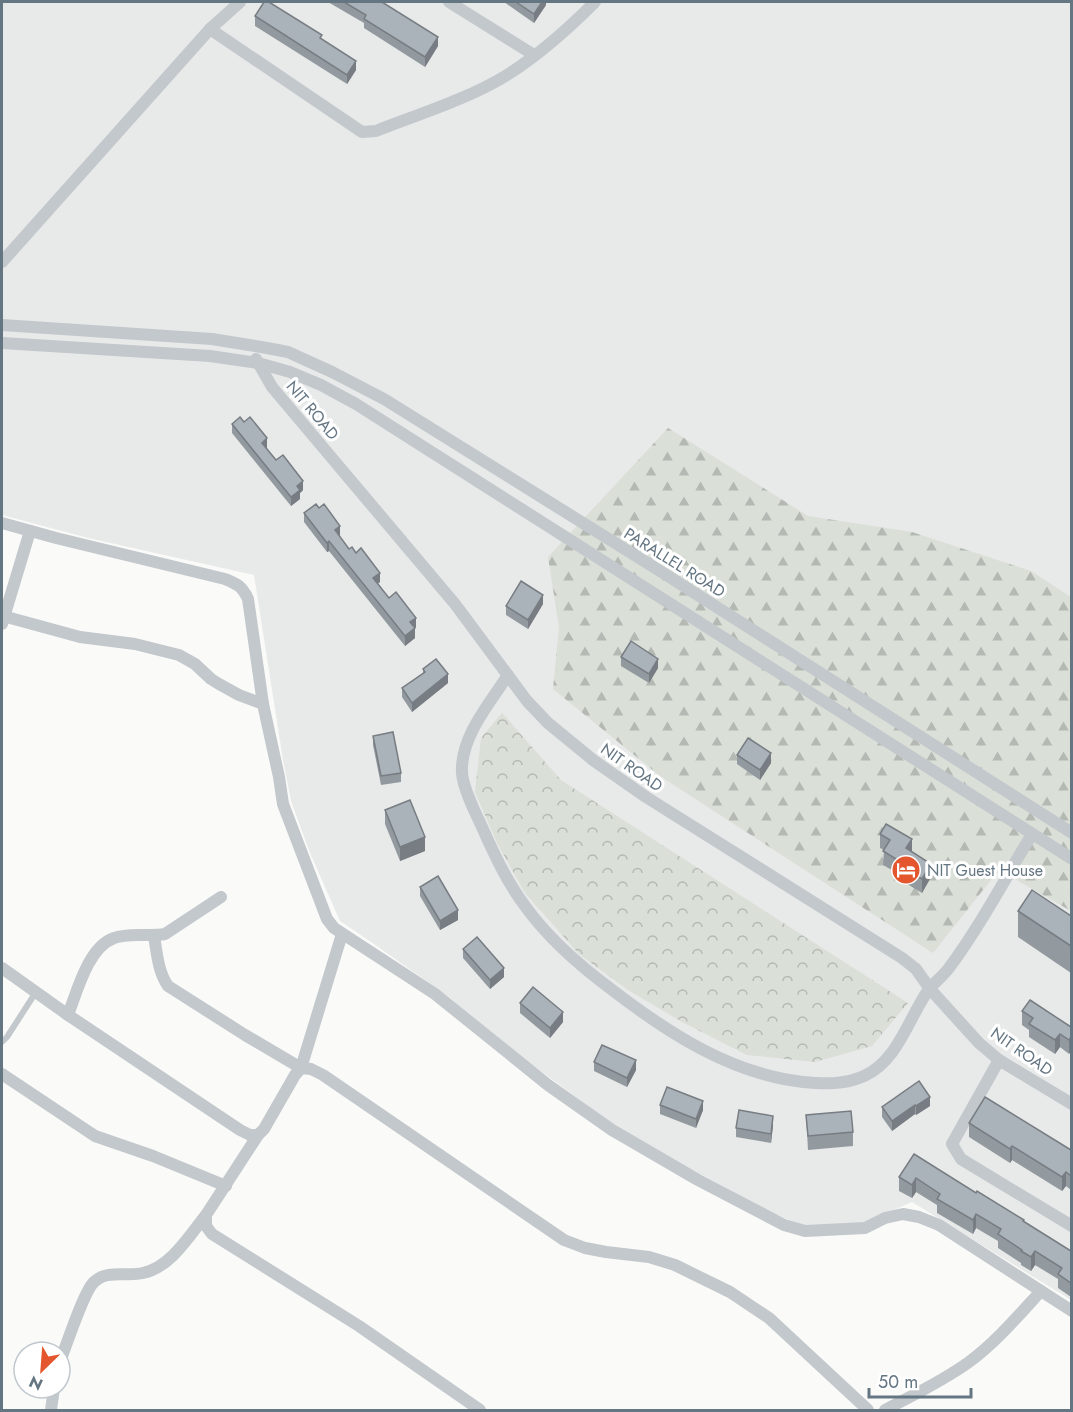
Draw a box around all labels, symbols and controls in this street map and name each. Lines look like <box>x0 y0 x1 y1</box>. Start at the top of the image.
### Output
street label: NIT ROAD <box>281 376 344 445</box>
street label: PARALLEL ROAD <box>620 522 730 603</box>
street label: NIT ROAD <box>596 738 668 797</box>
hotel icon: NIT Guest House <box>890 854 922 886</box>
place label: NIT Guest House <box>927 859 1043 882</box>
street label: NIT ROAD <box>986 1022 1058 1081</box>
north arrow <box>12 1340 72 1400</box>
scale bar <box>869 1361 971 1399</box>
text: 50 m <box>878 1369 918 1395</box>
text: N <box>25 1370 46 1396</box>

